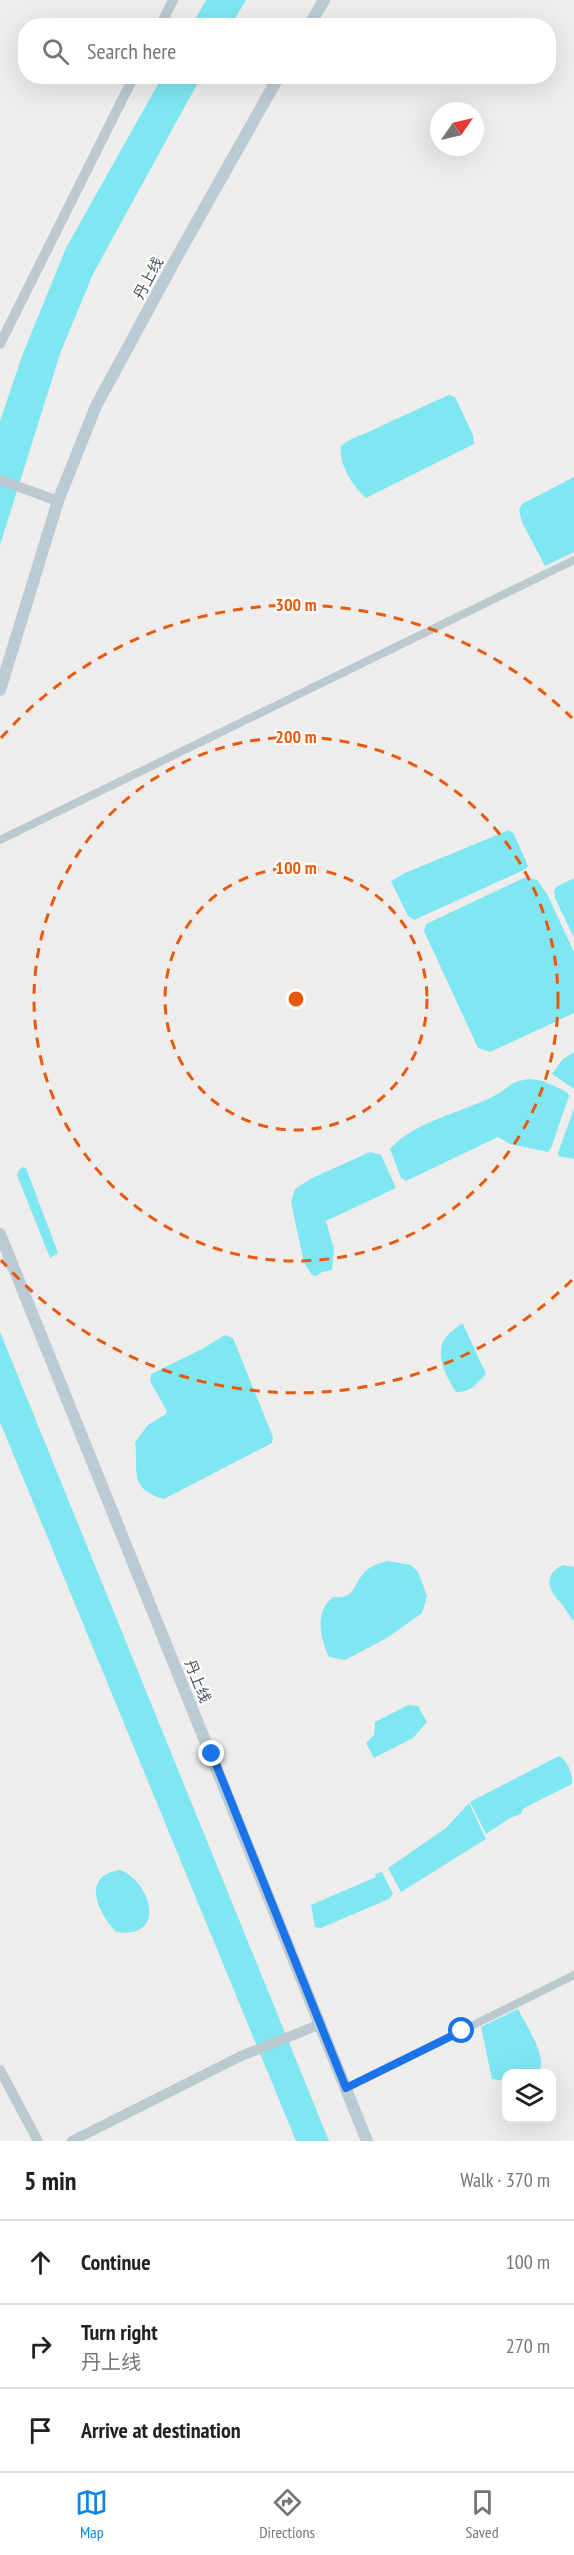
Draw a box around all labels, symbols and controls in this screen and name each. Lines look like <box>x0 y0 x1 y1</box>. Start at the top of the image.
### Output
search box <box>18 18 556 84</box>
icon: search <box>39 35 72 68</box>
text: Search here <box>87 37 176 65</box>
north arrow <box>430 102 484 156</box>
street label: 丹上线 <box>129 254 167 302</box>
text: 300 m <box>275 593 317 616</box>
text: 200 m <box>275 725 317 748</box>
text: 100 m <box>275 856 317 879</box>
centre of rings <box>286 989 306 1009</box>
street label: 丹上线 <box>181 1657 215 1705</box>
route end <box>198 1740 224 1766</box>
route start <box>448 2017 474 2043</box>
map controls <box>502 2069 556 2123</box>
button: layers <box>502 2069 556 2123</box>
text: 5 min <box>24 2164 77 2197</box>
text: Walk · 370 m <box>460 2167 550 2193</box>
icon: ahead <box>24 2246 57 2279</box>
text: Continue <box>81 2248 151 2276</box>
text: 100 m <box>506 2249 550 2275</box>
text: Turn right <box>81 2318 158 2346</box>
icon: right <box>24 2330 57 2363</box>
text: 270 m <box>506 2333 550 2359</box>
text: 丹上线 <box>81 2349 141 2375</box>
icon: arrive <box>24 2414 57 2447</box>
text: Arrive at destination <box>81 2416 241 2444</box>
tab: Map <box>75 2486 108 2542</box>
tab: Directions <box>259 2486 315 2542</box>
tab: Saved <box>466 2486 499 2542</box>

